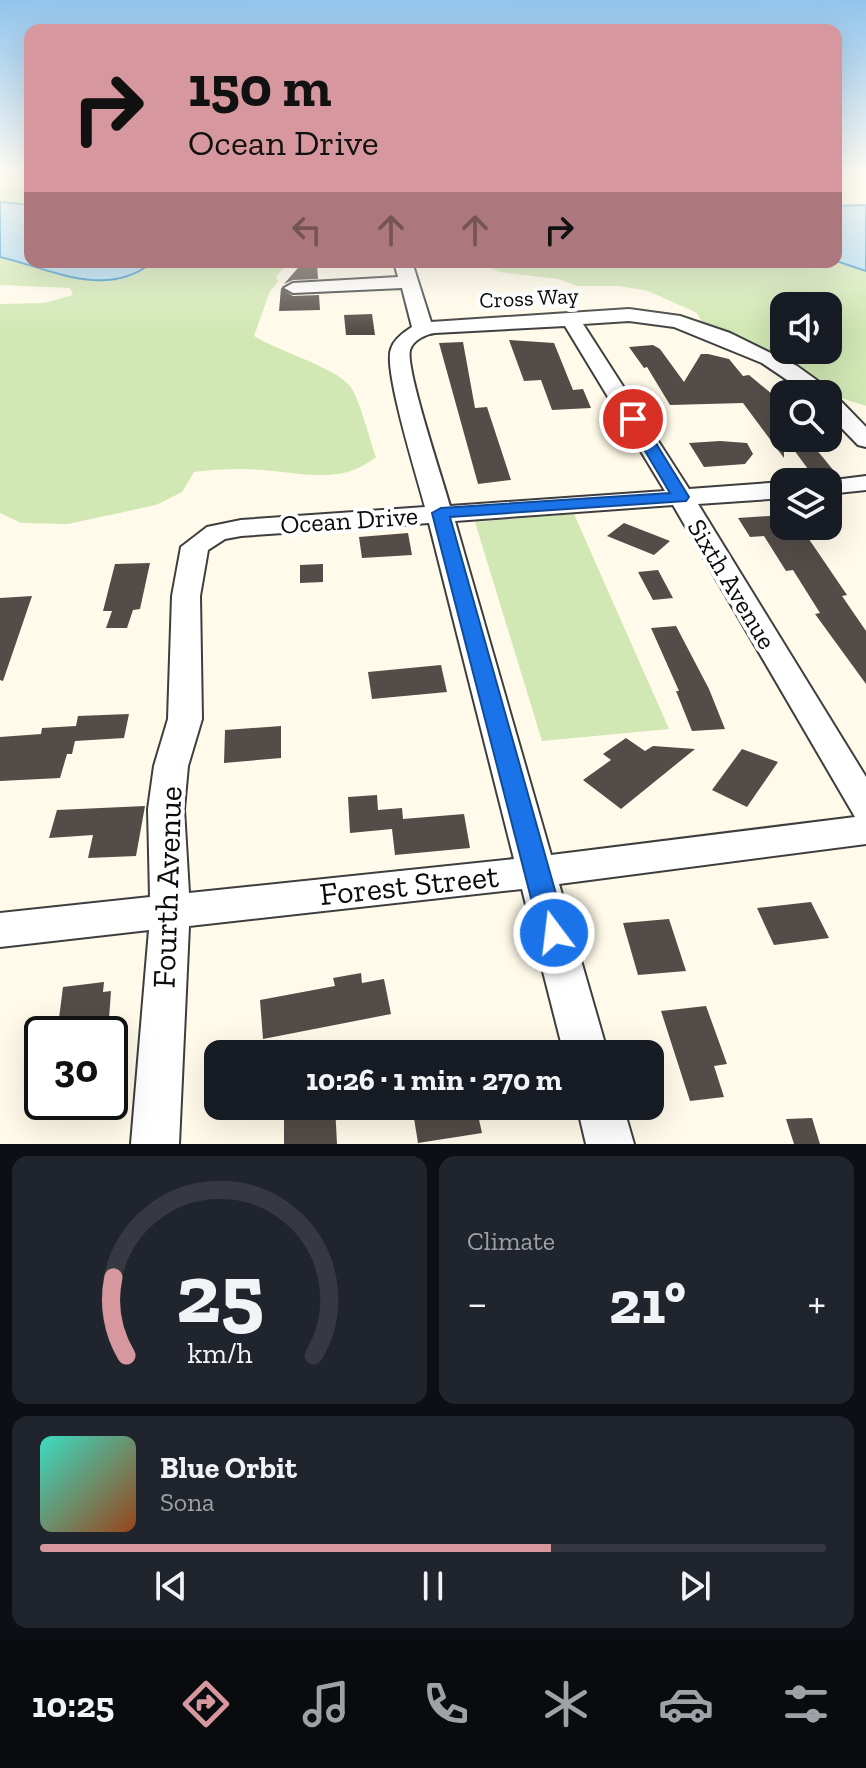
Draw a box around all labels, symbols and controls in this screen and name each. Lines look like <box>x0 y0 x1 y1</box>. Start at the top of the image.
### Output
text: 150 m <box>188 53 332 120</box>
icon: right <box>56 56 160 160</box>
text: Ocean Drive <box>188 121 379 164</box>
icon: left <box>285 208 329 252</box>
icon: ahead <box>369 208 413 252</box>
icon: ahead <box>453 208 497 252</box>
icon: right <box>537 208 581 252</box>
street label: Cross Way <box>479 282 580 314</box>
map controls <box>770 292 842 540</box>
button: sound <box>770 292 842 364</box>
button: search <box>770 380 842 452</box>
pin <box>599 385 667 453</box>
icon: arrive <box>611 397 655 441</box>
button: layers <box>770 468 842 540</box>
street label: Ocean Drive <box>279 499 419 541</box>
street label: Sixth Avenue <box>681 513 783 655</box>
street label: Fourth Avenue <box>144 785 190 989</box>
street label: Forest Street <box>318 857 500 913</box>
position arrow <box>512 891 596 975</box>
speed limit sign: 30 <box>24 1016 128 1120</box>
text: 10:26 · 1 min · 270 m <box>306 1062 562 1098</box>
text: Climate <box>467 1225 555 1257</box>
text: 25 <box>175 1243 264 1343</box>
text: 21° <box>609 1266 686 1338</box>
text: − <box>467 1276 488 1329</box>
text: + <box>807 1276 826 1329</box>
text: km/h <box>187 1336 252 1370</box>
text: Blue Orbit <box>160 1450 297 1486</box>
text: Sona <box>160 1486 215 1518</box>
icon: previous <box>149 1564 193 1608</box>
icon: pause <box>411 1564 455 1608</box>
icon: next <box>673 1564 717 1608</box>
icon: directions <box>178 1676 234 1732</box>
icon: music <box>298 1676 354 1732</box>
icon: phone <box>418 1676 474 1732</box>
icon: climate <box>538 1676 594 1732</box>
icon: car <box>658 1676 714 1732</box>
icon: filters <box>778 1676 834 1732</box>
text: 10:25 <box>32 1683 114 1726</box>

